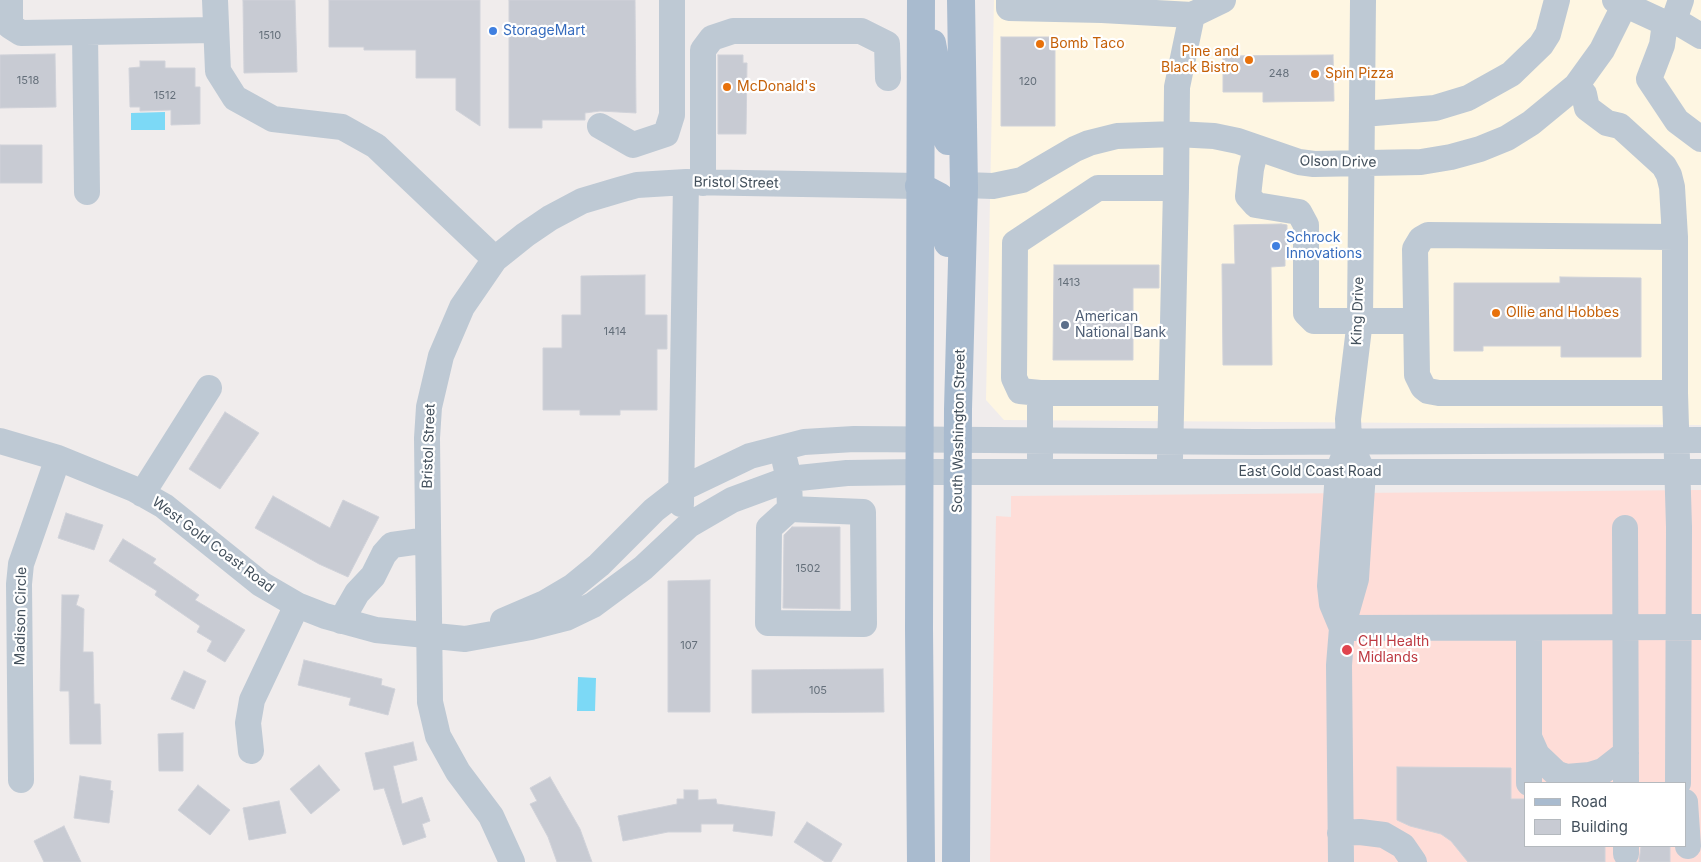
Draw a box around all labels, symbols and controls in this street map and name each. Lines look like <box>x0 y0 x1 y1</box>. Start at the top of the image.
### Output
place label: StorageMart <box>503 23 585 39</box>
marker: StorageMart <box>487 25 499 37</box>
house number: 1510 <box>259 29 281 43</box>
place label: Bomb Taco <box>1050 36 1125 52</box>
marker: Bomb Taco <box>1034 38 1046 50</box>
place label: Pine and Black Bistro <box>1161 44 1239 76</box>
marker: Pine and Black Bistro <box>1243 54 1255 66</box>
place label: Spin Pizza <box>1325 66 1394 82</box>
house number: 248 <box>1269 67 1289 81</box>
marker: Spin Pizza <box>1309 68 1321 80</box>
house number: 1518 <box>17 74 39 88</box>
house number: 120 <box>1019 75 1037 89</box>
place label: McDonald's <box>737 79 816 95</box>
marker: McDonald's <box>721 81 733 93</box>
house number: 1512 <box>154 89 176 103</box>
street label: Olson Drive <box>1299 153 1377 171</box>
street label: Bristol Street <box>693 174 779 192</box>
place label: Schrock Innovations <box>1286 230 1362 262</box>
marker: Schrock Innovations <box>1270 240 1282 252</box>
house number: 1413 <box>1058 276 1080 290</box>
street label: King Drive <box>1348 276 1368 346</box>
place label: Ollie and Hobbes <box>1506 305 1619 321</box>
marker: Ollie and Hobbes <box>1490 307 1502 319</box>
place label: American National Bank <box>1075 309 1166 342</box>
marker: American National Bank <box>1059 319 1071 331</box>
house number: 1414 <box>604 325 626 339</box>
street label: South Washington Street <box>949 349 969 513</box>
street label: Bristol Street <box>419 403 439 489</box>
street label: East Gold Coast Road <box>1238 464 1382 480</box>
street label: West Gold Coast Road <box>149 494 277 596</box>
house number: 1502 <box>796 562 820 576</box>
street label: Madison Circle <box>12 567 30 665</box>
place label: CHI Health Midlands <box>1358 634 1429 666</box>
house number: 107 <box>680 639 698 653</box>
marker: CHI Health Midlands <box>1340 643 1354 657</box>
house number: 105 <box>809 684 827 698</box>
legend <box>1524 782 1686 847</box>
text: Road <box>1571 792 1607 811</box>
text: Building <box>1571 817 1628 836</box>

